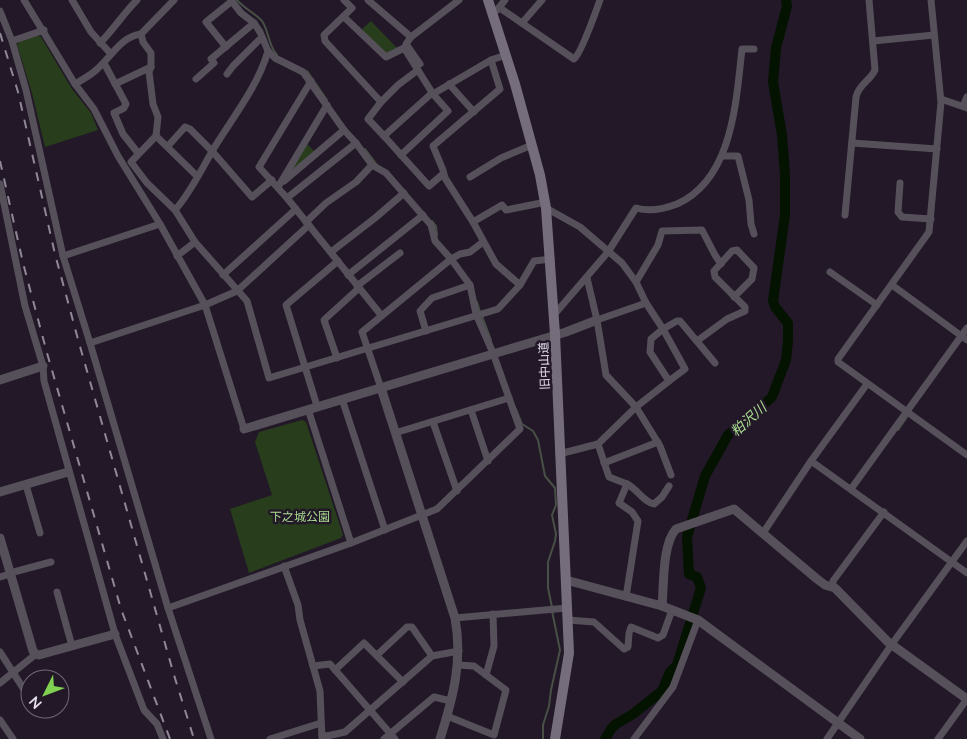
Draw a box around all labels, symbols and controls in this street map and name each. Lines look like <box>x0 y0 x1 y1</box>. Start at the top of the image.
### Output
street label: 旧中山道 <box>536 342 552 390</box>
water label: 粕沢川 <box>727 397 771 439</box>
park label: 下之城公園 <box>270 509 330 524</box>
north arrow <box>20 669 70 719</box>
text: N <box>25 693 45 713</box>

